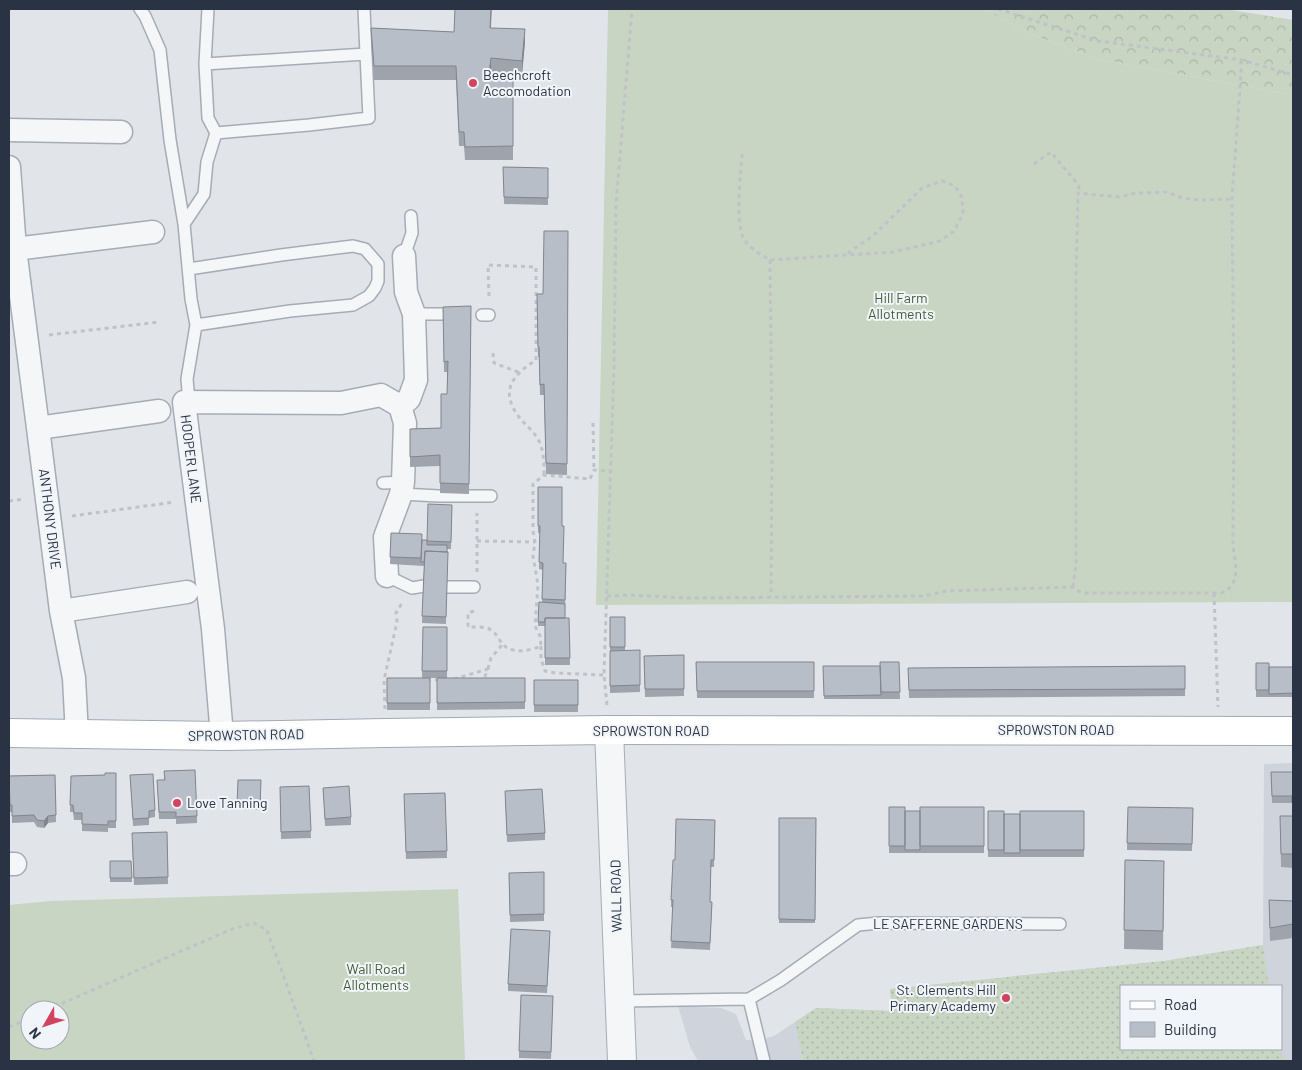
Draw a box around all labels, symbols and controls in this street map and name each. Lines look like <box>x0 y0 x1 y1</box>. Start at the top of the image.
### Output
place label: Beechcroft Accomodation <box>483 66 571 99</box>
marker: Beechcroft Accomodation <box>467 77 479 89</box>
park label: Hill Farm Allotments <box>868 289 934 322</box>
street label: HOOPER LANE <box>178 413 205 504</box>
street label: ANTHONY DRIVE <box>36 468 65 570</box>
street label: SPROWSTON ROAD <box>998 721 1114 738</box>
street label: SPROWSTON ROAD <box>593 722 709 739</box>
street label: SPROWSTON ROAD <box>188 725 304 744</box>
place label: Love Tanning <box>187 794 268 811</box>
marker: Love Tanning <box>171 797 183 809</box>
street label: WALL ROAD <box>606 860 625 932</box>
street label: LE SAFFERNE GARDENS <box>873 915 1023 932</box>
park label: Wall Road Allotments <box>343 960 409 993</box>
place label: St. Clements Hill Primary Academy <box>890 981 997 1014</box>
legend <box>1120 985 1282 1050</box>
marker: St. Clements Hill Primary Academy <box>1000 992 1012 1004</box>
text: Road <box>1164 995 1197 1013</box>
north arrow <box>20 1000 70 1050</box>
text: Building <box>1164 1020 1217 1038</box>
text: N <box>25 1025 44 1042</box>

